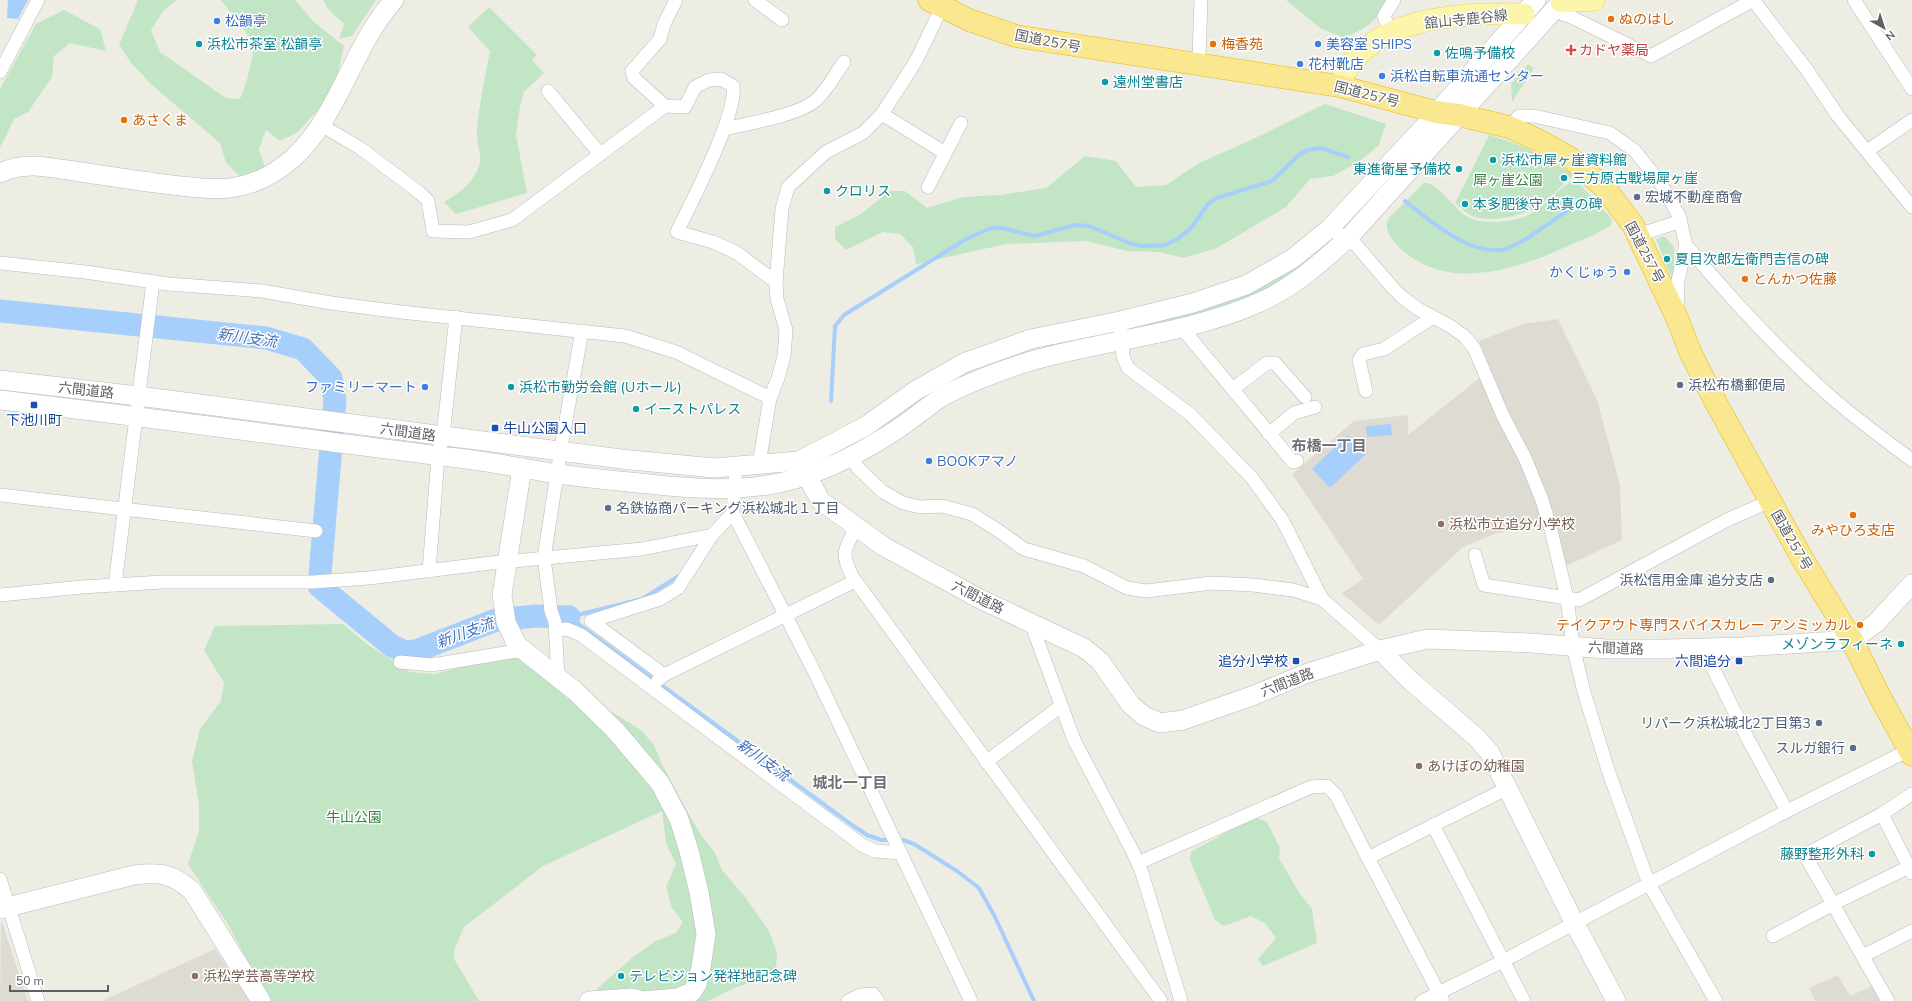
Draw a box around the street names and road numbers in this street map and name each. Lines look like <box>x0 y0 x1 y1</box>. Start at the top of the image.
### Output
street label: 舘山寺鹿谷線 <box>1423 6 1509 33</box>
street label: 国道257号 <box>1013 26 1083 57</box>
street label: 国道257号 <box>1332 77 1402 112</box>
street label: 国道257号 <box>1620 218 1669 286</box>
street label: 六間道路 <box>57 378 115 403</box>
street label: 六間道路 <box>379 419 437 446</box>
street label: 国道257号 <box>1767 506 1817 574</box>
street label: 六間道路 <box>949 576 1007 619</box>
street label: 六間道路 <box>1588 638 1644 659</box>
street label: 六間道路 <box>1258 664 1317 701</box>

